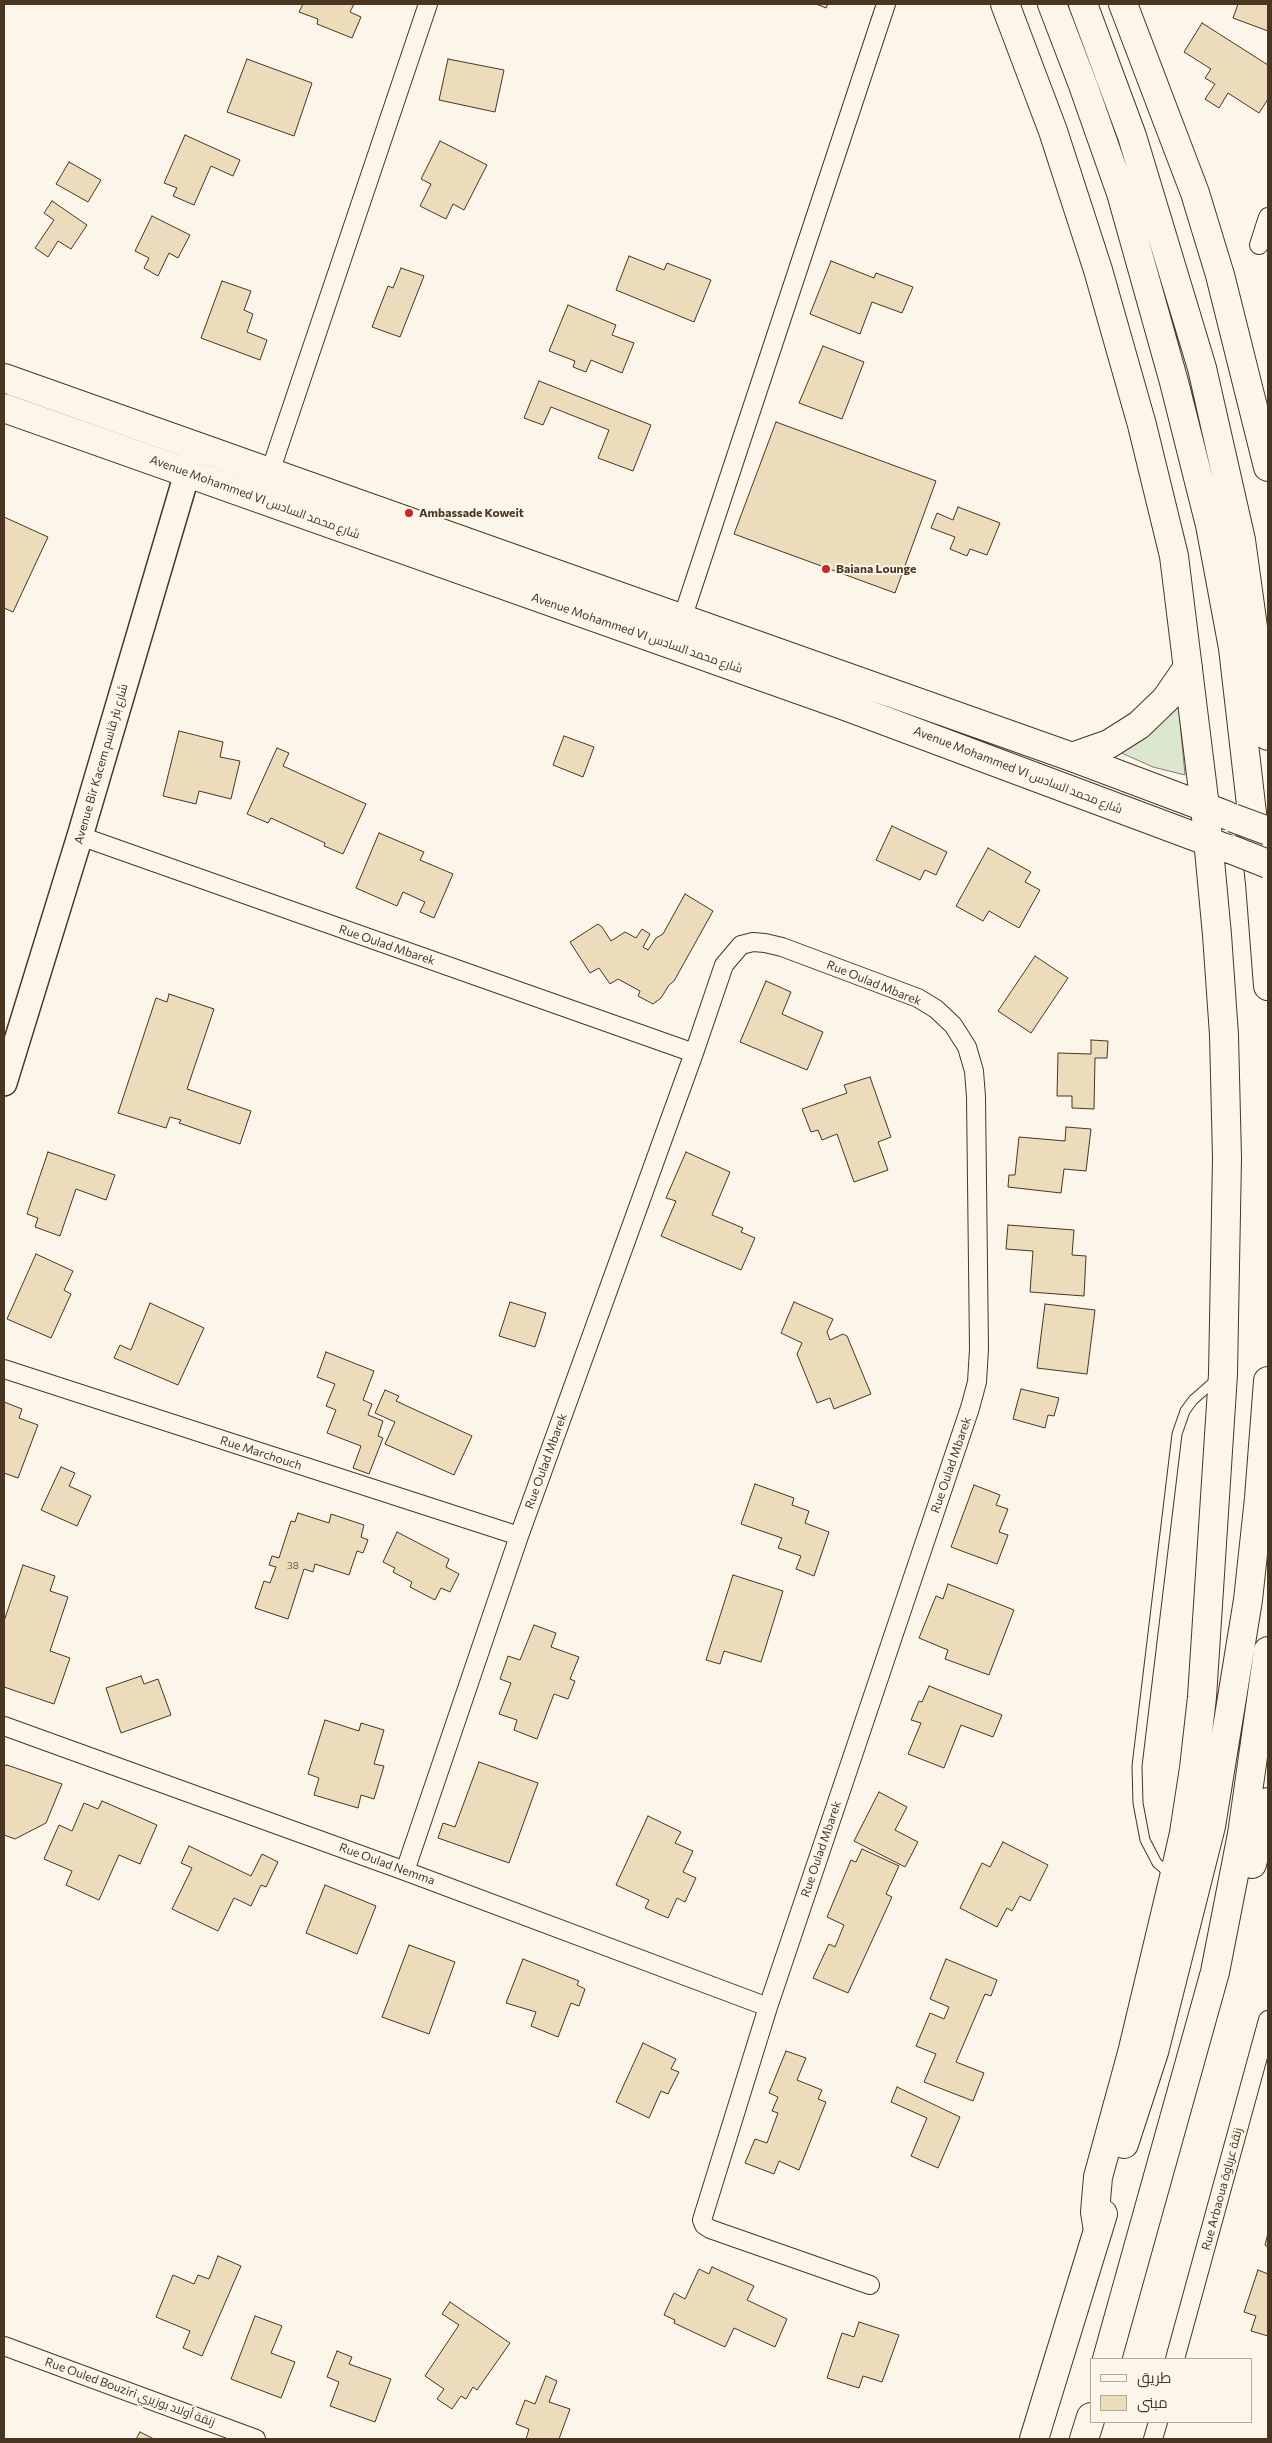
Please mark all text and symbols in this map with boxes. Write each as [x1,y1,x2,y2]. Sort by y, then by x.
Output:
street label: Avenue Mohammed VI شارع محمد السادس [148,452,362,542]
place label: Ambassade Koweit [419,506,524,520]
marker: Ambassade Koweit [403,507,415,519]
place label: Baiana Lounge [836,562,916,576]
marker: Baiana Lounge [820,563,832,575]
street label: Avenue Mohammed VI شارع محمد السادس [529,590,745,676]
street label: Avenue Bir Kacem شارع بئر قاسم [71,682,131,846]
street label: Avenue Mohammed VI شارع محمد السادس [912,723,1124,817]
street label: Rue Oulad Mbarek [337,922,437,968]
street label: Rue Oulad Mbarek [825,957,923,1009]
street label: Rue Oulad Mbarek [522,1411,570,1511]
street label: Rue Oulad Mbarek [928,1415,974,1515]
street label: Rue Marchouch [218,1433,304,1473]
house number: 38 [287,1560,299,1572]
street label: Rue Oulad Mbarek [798,1799,844,1899]
street label: Rue Oulad Nemma [337,1840,437,1888]
street label: Rue Arbaoua زنقة عرباوة [1199,2126,1245,2252]
street label: Rue Ouled Bouziri زنقة أولاد بوزيري [43,2354,217,2430]
legend [1090,2358,1252,2423]
text: طريق [1137,2368,1171,2386]
text: مبنى [1137,2393,1168,2411]

